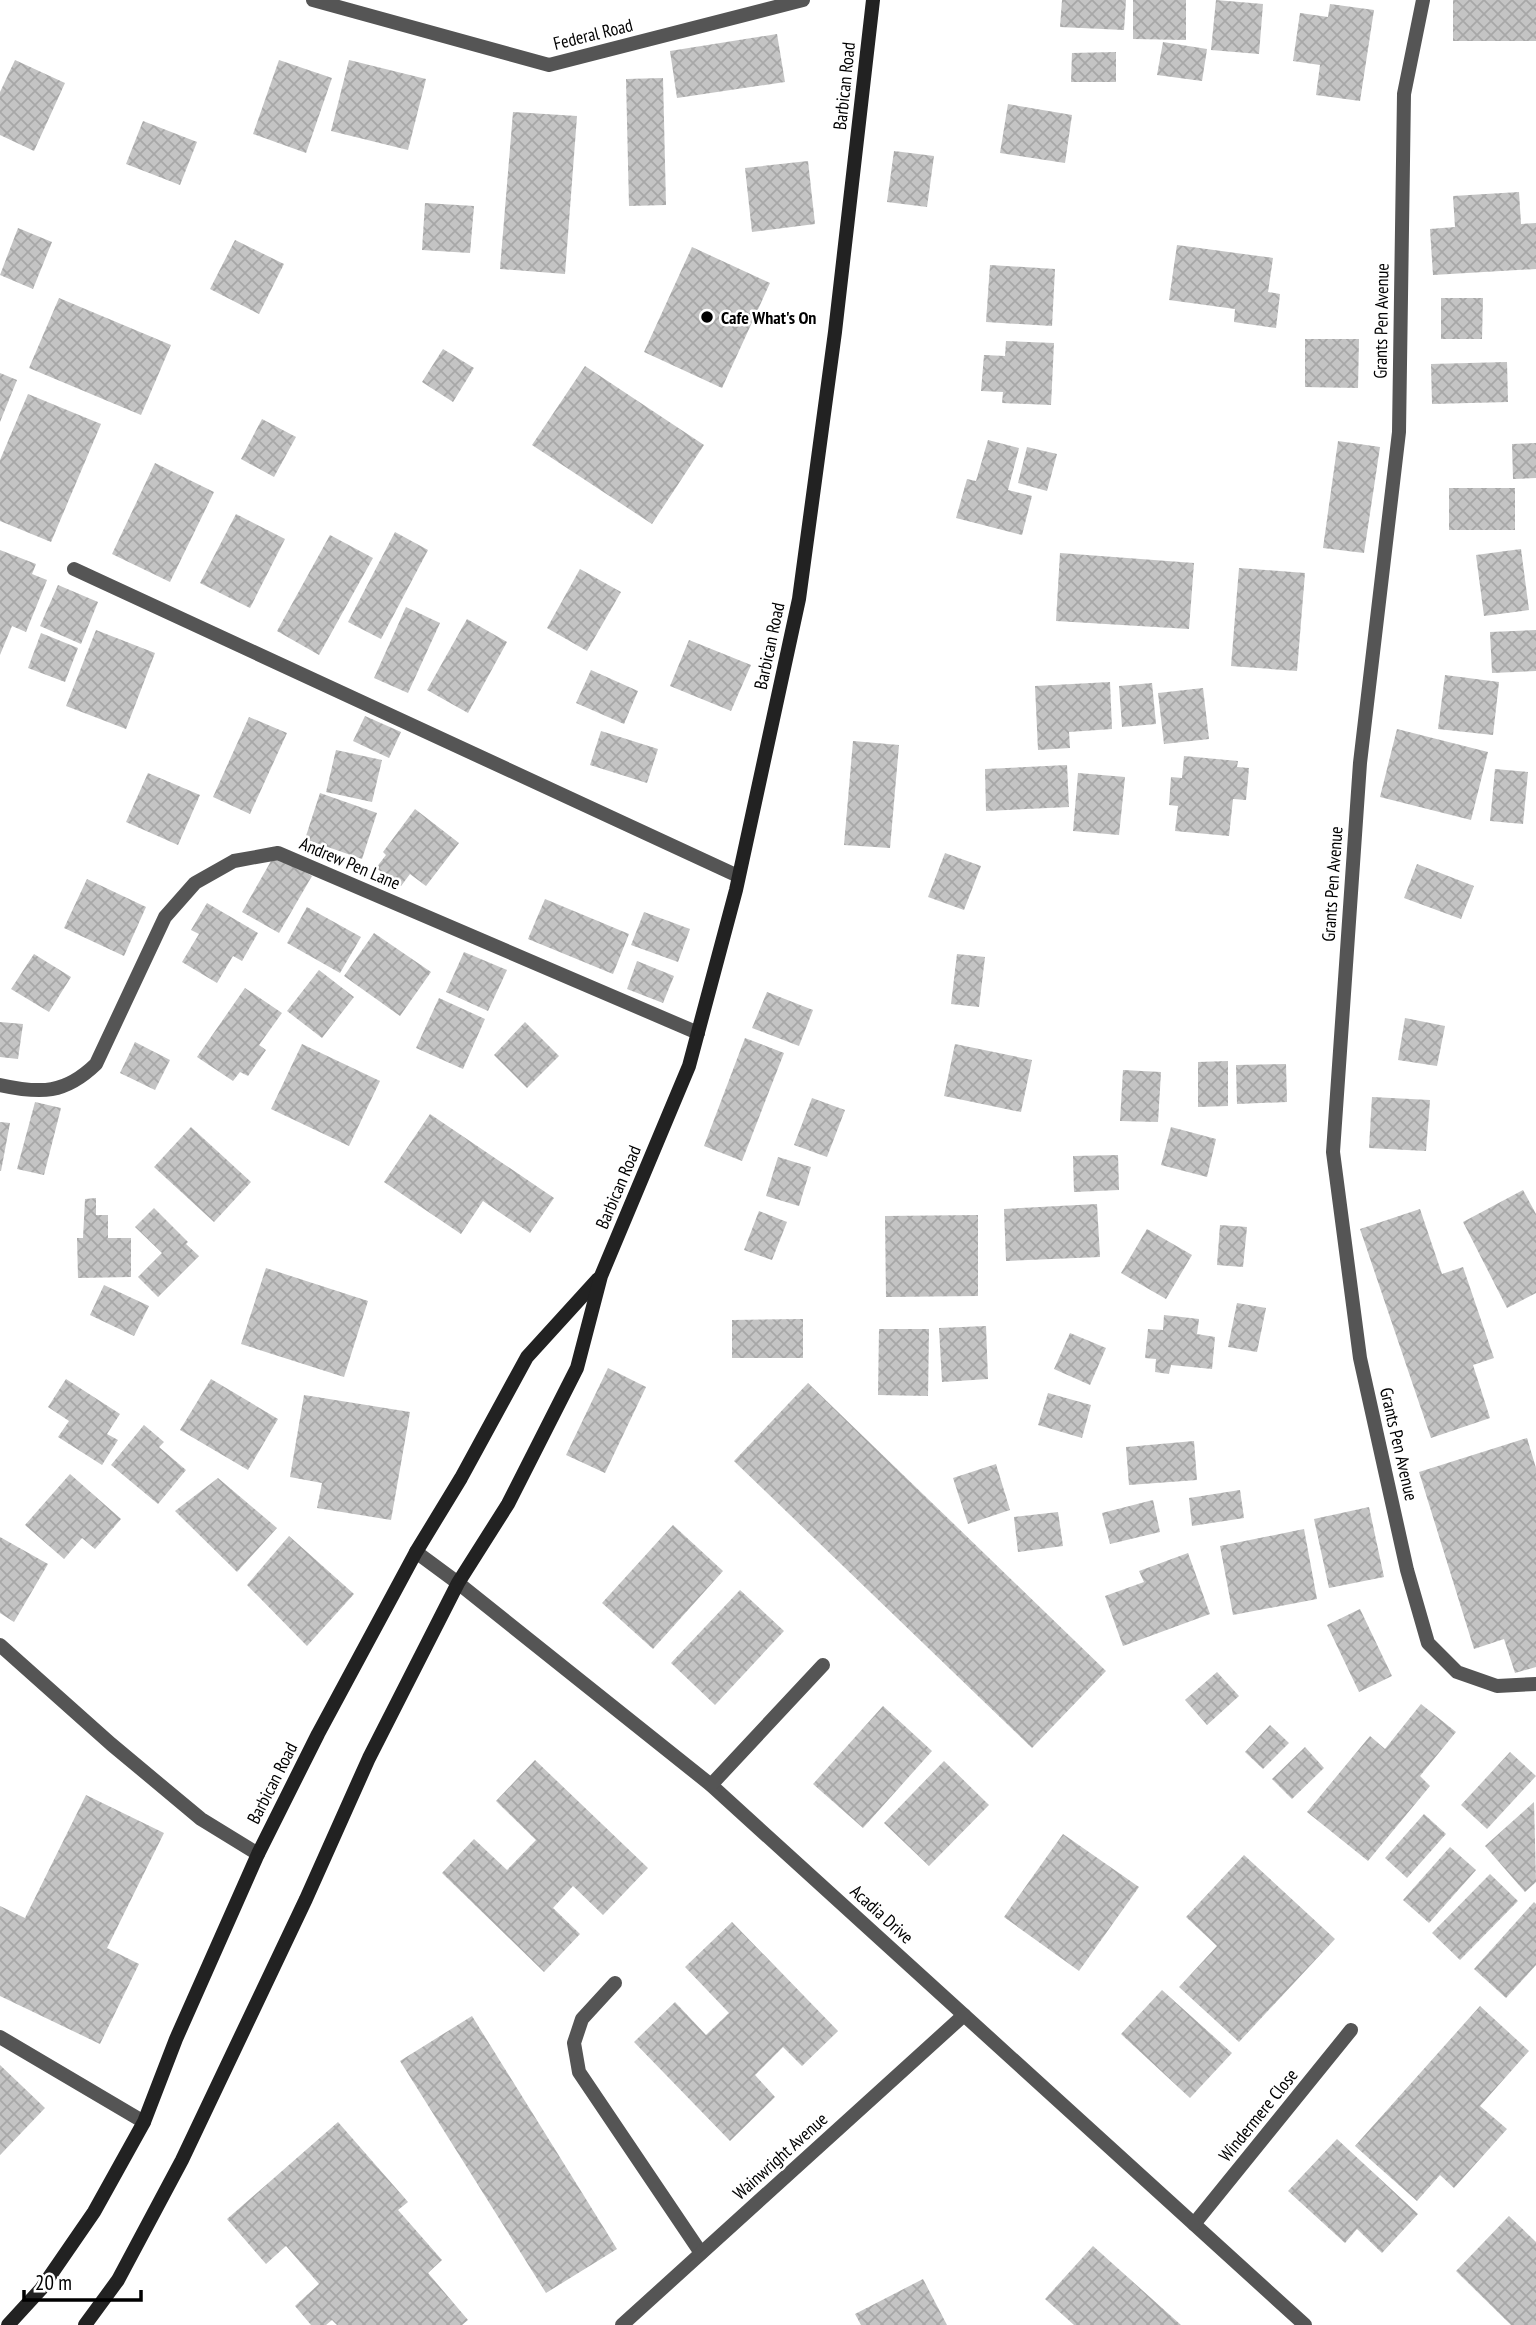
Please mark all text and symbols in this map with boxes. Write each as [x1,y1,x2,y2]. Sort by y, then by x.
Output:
street label: Federal Road [551,13,635,55]
street label: Barbican Road [828,41,860,131]
street label: Grants Pen Avenue [1368,263,1394,379]
place label: Cafe What's On [721,306,816,329]
marker: Cafe What's On [699,309,715,325]
street label: Barbican Road [749,600,789,692]
street label: Grants Pen Avenue [1316,826,1348,942]
street label: Andrew Pen Lane [296,832,404,894]
street label: Barbican Road [590,1142,646,1232]
street label: Grants Pen Avenue [1375,1385,1423,1503]
street label: Barbican Road [242,1738,302,1828]
street label: Acadia Drive [846,1880,918,1948]
street label: Windermere Close [1213,2064,1303,2166]
street label: Wainwright Avenue [728,2107,832,2205]
scale bar [24,2258,142,2302]
text: 20 m [35,2269,72,2296]

